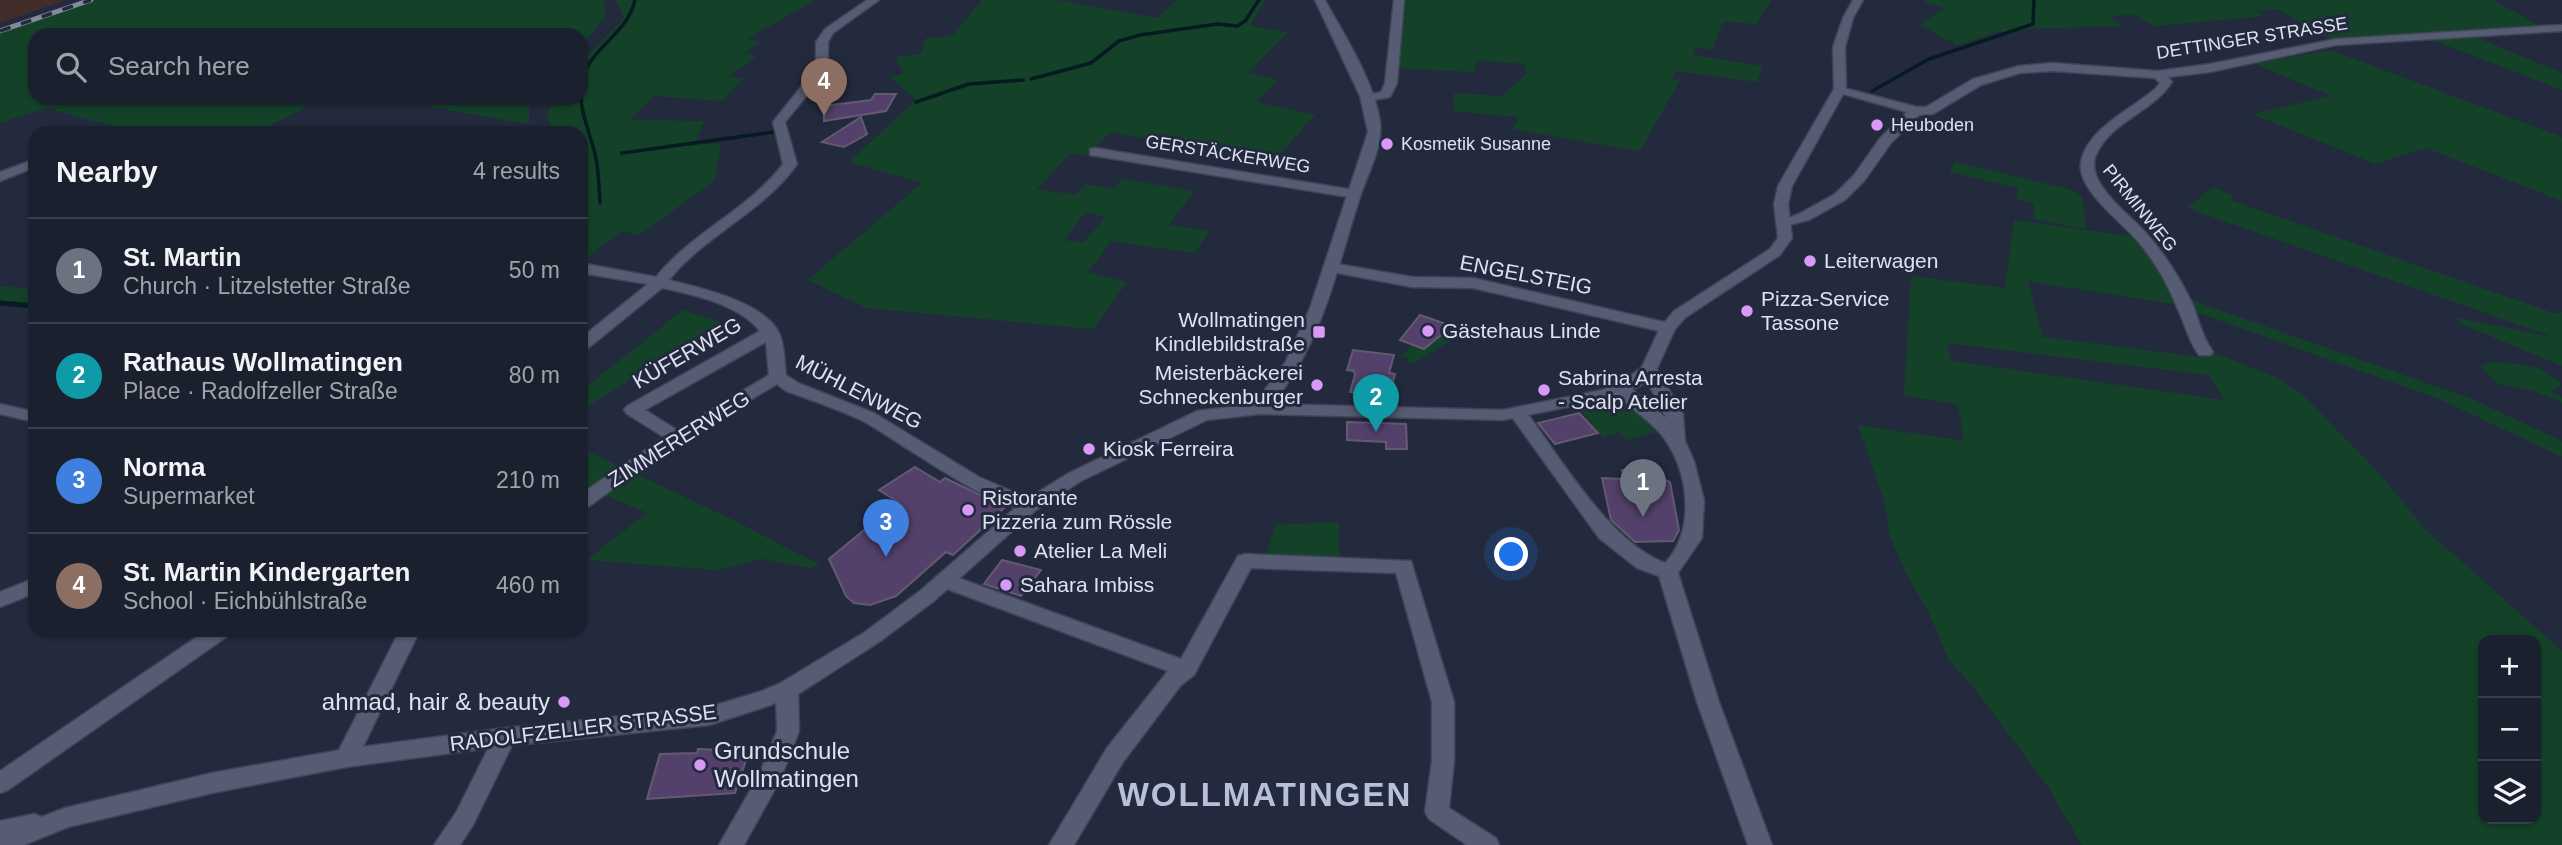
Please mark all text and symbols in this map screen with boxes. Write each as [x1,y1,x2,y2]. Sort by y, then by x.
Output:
street label: DETTINGER STRASSE [2155,13,2349,63]
search box [28,28,588,105]
icon: search [52,48,90,86]
text: Search here [108,51,250,81]
pin: 4 [801,58,847,116]
place label: Heuboden [1891,115,1974,135]
marker: Heuboden [1869,117,1885,133]
street label: GERSTÄCKERWEG [1144,131,1312,177]
place label: Kosmetik Susanne [1401,134,1551,154]
marker: Kosmetik Susanne [1379,136,1395,152]
text: Nearby [56,155,158,188]
text: 4 results [473,158,560,184]
street label: PIRMINWEG [2099,161,2181,255]
text: St. Martin [123,242,241,272]
place label: Leiterwagen [1824,249,1938,272]
street label: ENGELSTEIG [1458,250,1594,299]
marker: Leiterwagen [1802,253,1818,269]
text: 1 [73,257,85,283]
text: 50 m [509,257,560,283]
text: Church · Litzelstetter Straße [123,273,411,299]
place label: Pizza-Service Tassone [1761,287,1889,334]
marker: Pizza-Service Tassone [1739,303,1755,319]
place label: Wollmatingen Kindlebildstraße [1154,308,1305,355]
street label: KÜFERWEG [629,312,745,393]
place label: Gästehaus Linde [1442,319,1601,342]
marker: Gästehaus Linde [1420,323,1436,339]
marker: Wollmatingen Kindlebildstraße [1311,324,1327,340]
text: Rathaus Wollmatingen [123,347,403,377]
street label: MÜHLENWEG [792,350,926,433]
place label: Meisterbäckerei Schneckenburger [1138,361,1303,408]
text: 2 [73,362,85,388]
text: 80 m [509,362,560,388]
place label: Sabrina Arresta - Scalp Atelier [1558,366,1703,413]
pin: 2 [1353,374,1399,432]
marker: Meisterbäckerei Schneckenburger [1309,377,1325,393]
text: Place · Radolfzeller Straße [123,378,398,404]
marker: Sabrina Arresta - Scalp Atelier [1536,382,1552,398]
street label: ZIMMERERWEG [604,386,753,491]
place label: Kiosk Ferreira [1103,437,1234,460]
marker: Kiosk Ferreira [1081,441,1097,457]
text: Norma [123,452,205,482]
pin: 1 [1620,459,1666,517]
text: 3 [73,467,85,493]
text: 210 m [496,467,560,493]
text: Supermarket [123,483,255,509]
place label: Ristorante Pizzeria zum Rössle [982,486,1172,533]
pin: 3 [863,499,909,557]
marker: Ristorante Pizzeria zum Rössle [960,502,976,518]
your location [1494,537,1528,571]
place label: Atelier La Meli [1034,539,1167,562]
marker: Atelier La Meli [1012,543,1028,559]
text: St. Martin Kindergarten [123,557,410,587]
text: 4 [73,572,85,598]
text: 460 m [496,572,560,598]
place label: Sahara Imbiss [1020,573,1154,596]
marker: Sahara Imbiss [998,577,1014,593]
text: School · Eichbühlstraße [123,588,367,614]
map controls [2478,635,2541,824]
button: + [2478,635,2541,698]
place label: ahmad, hair & beauty [322,688,550,715]
marker: ahmad, hair & beauty [556,694,572,710]
button: − [2478,698,2541,761]
street label: RADOLFZELLER STRASSE [448,700,718,755]
place label: Grundschule Wollmatingen [714,737,859,792]
marker: Grundschule Wollmatingen [692,757,708,773]
button: layers [2478,761,2541,824]
district label: WOLLMATINGEN [1118,776,1412,813]

